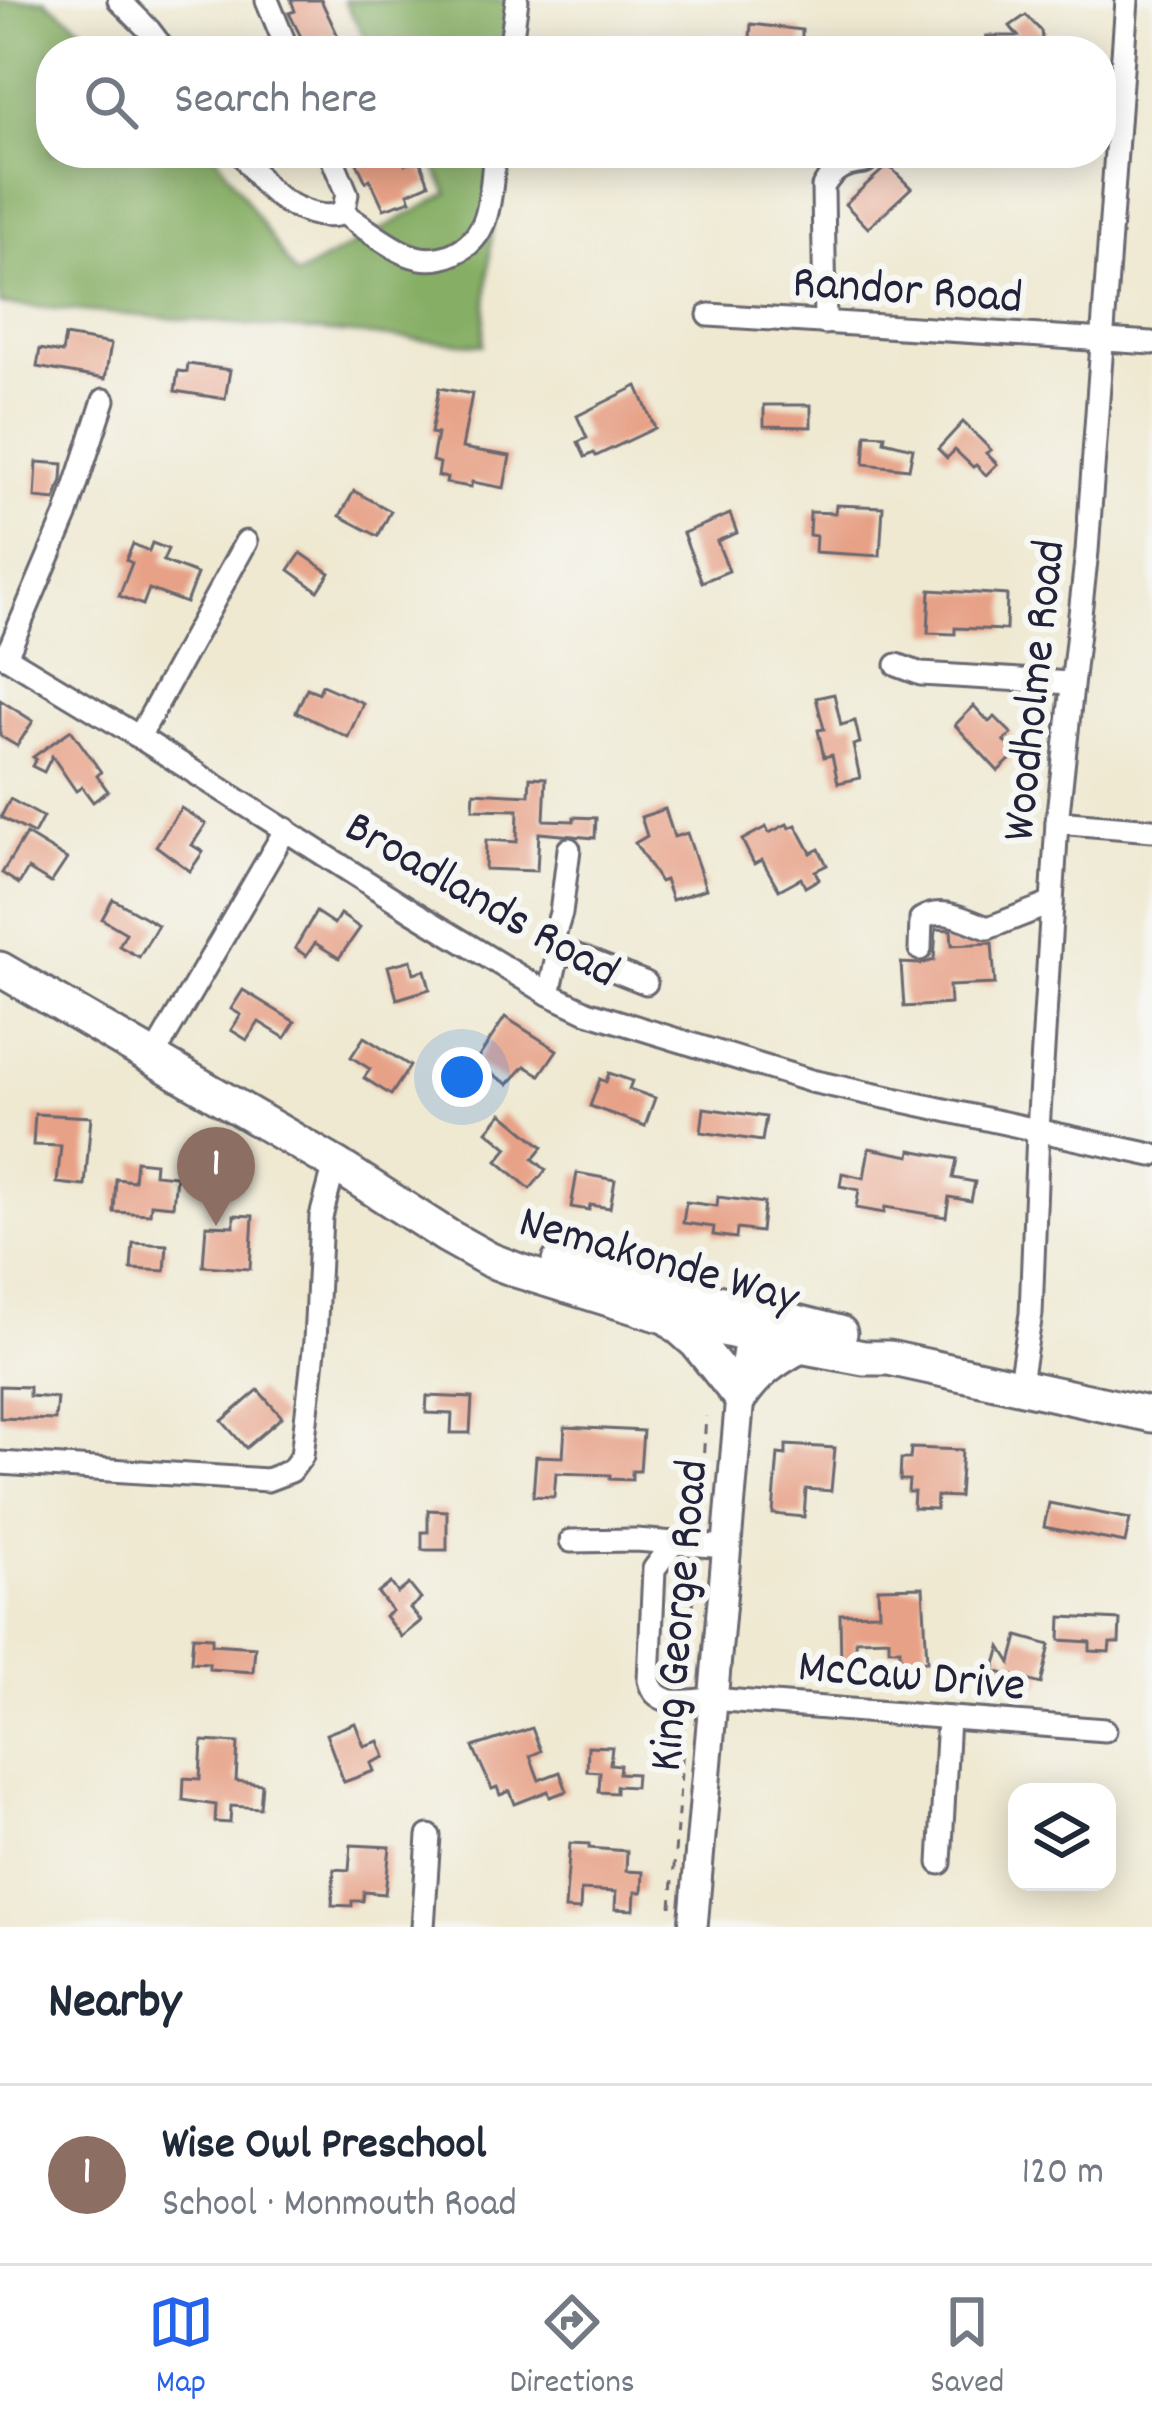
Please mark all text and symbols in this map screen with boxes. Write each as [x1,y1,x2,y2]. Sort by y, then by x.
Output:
search box [36,36,1116,168]
icon: search [78,69,144,135]
text: Search here [174,70,377,134]
street label: Randor Road [790,251,1025,336]
street label: Woodholme Road [987,537,1088,845]
street label: Broadlands Road [330,796,630,1009]
your location [432,1047,492,1107]
pin: 1 [177,1127,255,1226]
street label: Nemakonde Way [510,1190,807,1336]
street label: King George Road [634,1457,730,1774]
street label: McCaw Drive [795,1635,1028,1724]
map controls [1008,1783,1116,1891]
button: layers [1008,1783,1116,1891]
text: Nearby [48,1969,181,2041]
text: Wise Owl Preschool [162,2115,486,2179]
text: 1 [83,2147,91,2202]
text: 120 m [1021,2147,1104,2202]
text: School · Monmouth Road [162,2179,517,2234]
tab: Map [148,2289,214,2408]
tab: Directions [510,2289,635,2408]
tab: Saved [930,2289,1004,2408]

